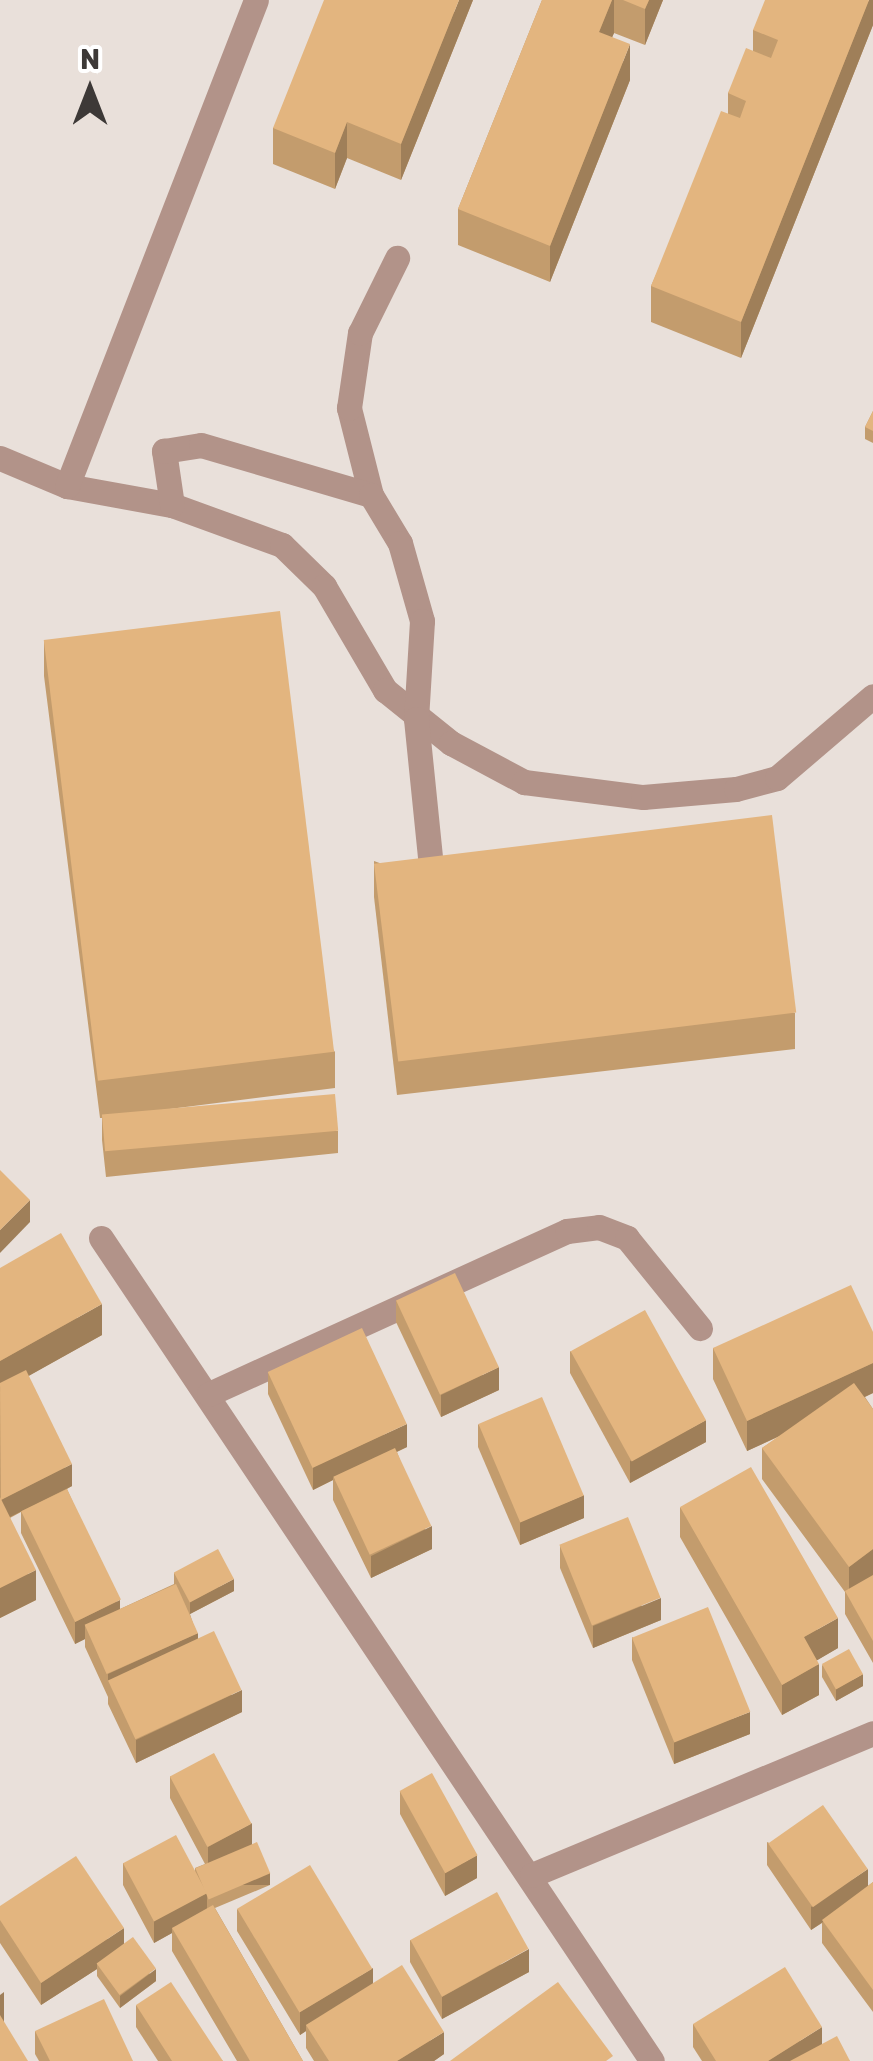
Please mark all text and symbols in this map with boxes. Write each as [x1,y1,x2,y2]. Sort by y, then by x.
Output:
north arrow [40,40,140,140]
text: N [80,43,100,76]

